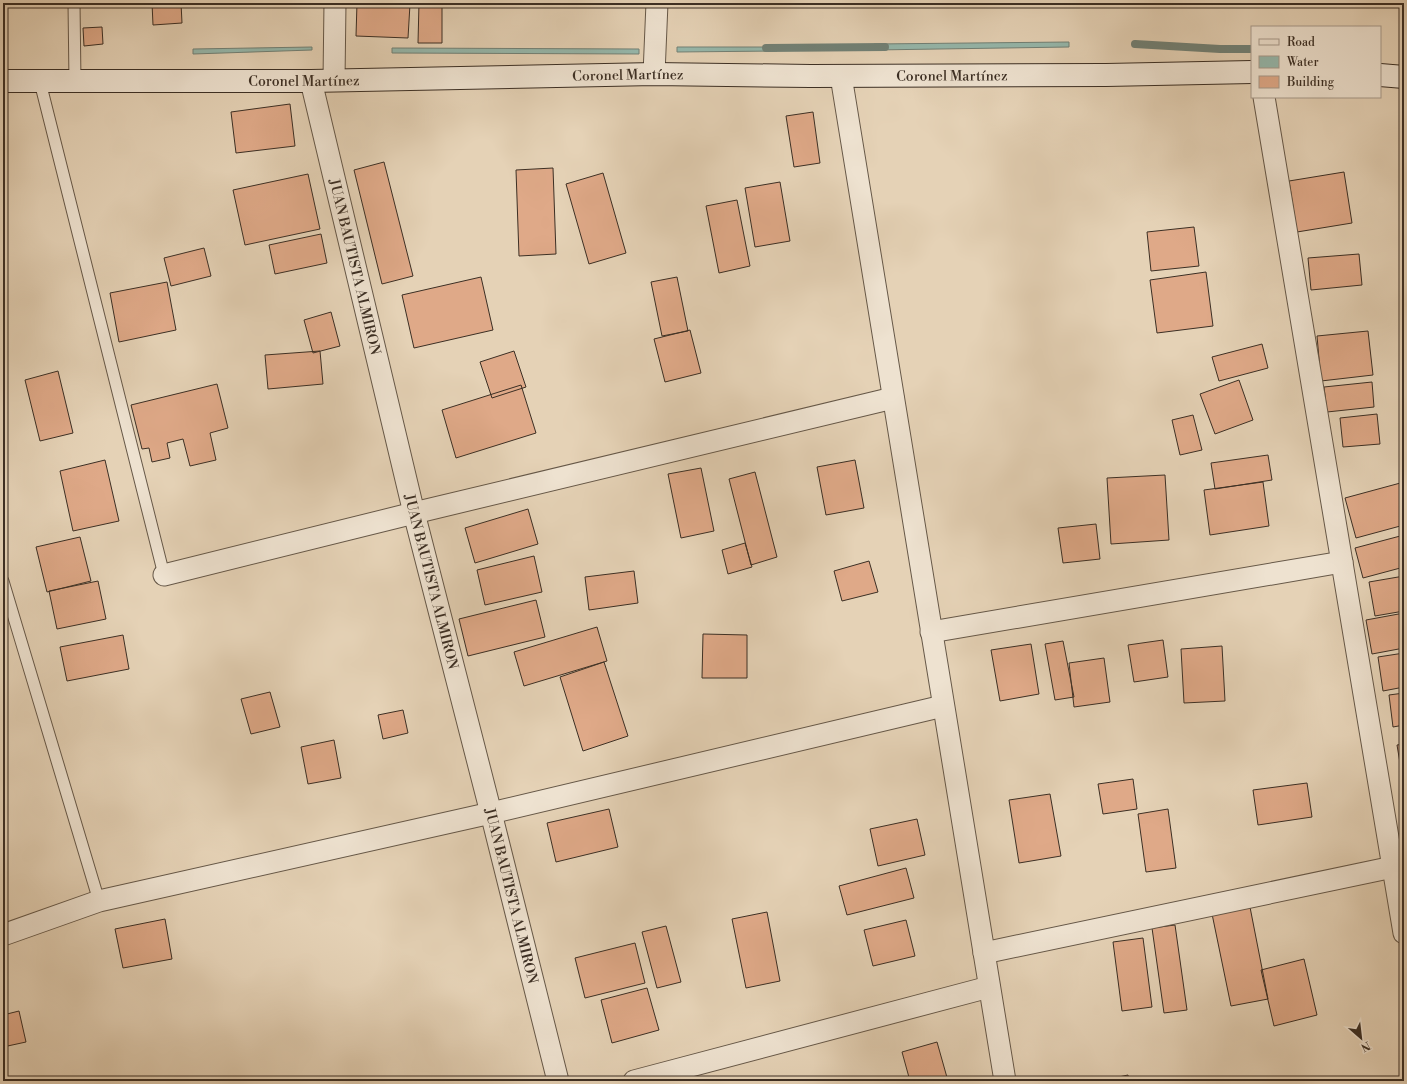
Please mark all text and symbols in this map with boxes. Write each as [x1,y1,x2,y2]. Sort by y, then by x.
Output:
legend [1251,26,1381,98]
text: Road [1287,35,1315,50]
text: Water [1286,55,1319,70]
street label: Coronel Martínez [572,66,684,86]
street label: Coronel Martínez [896,67,1008,86]
street label: Coronel Martínez [248,72,360,91]
text: Building [1286,75,1335,90]
street label: JUAN BAUTISTA ALMIRON [324,176,384,357]
street label: JUAN BAUTISTA ALMIRON [400,491,462,672]
street label: JUAN BAUTISTA ALMIRON [480,805,541,986]
north arrow [1341,1018,1381,1058]
text: N [1358,1038,1372,1054]

